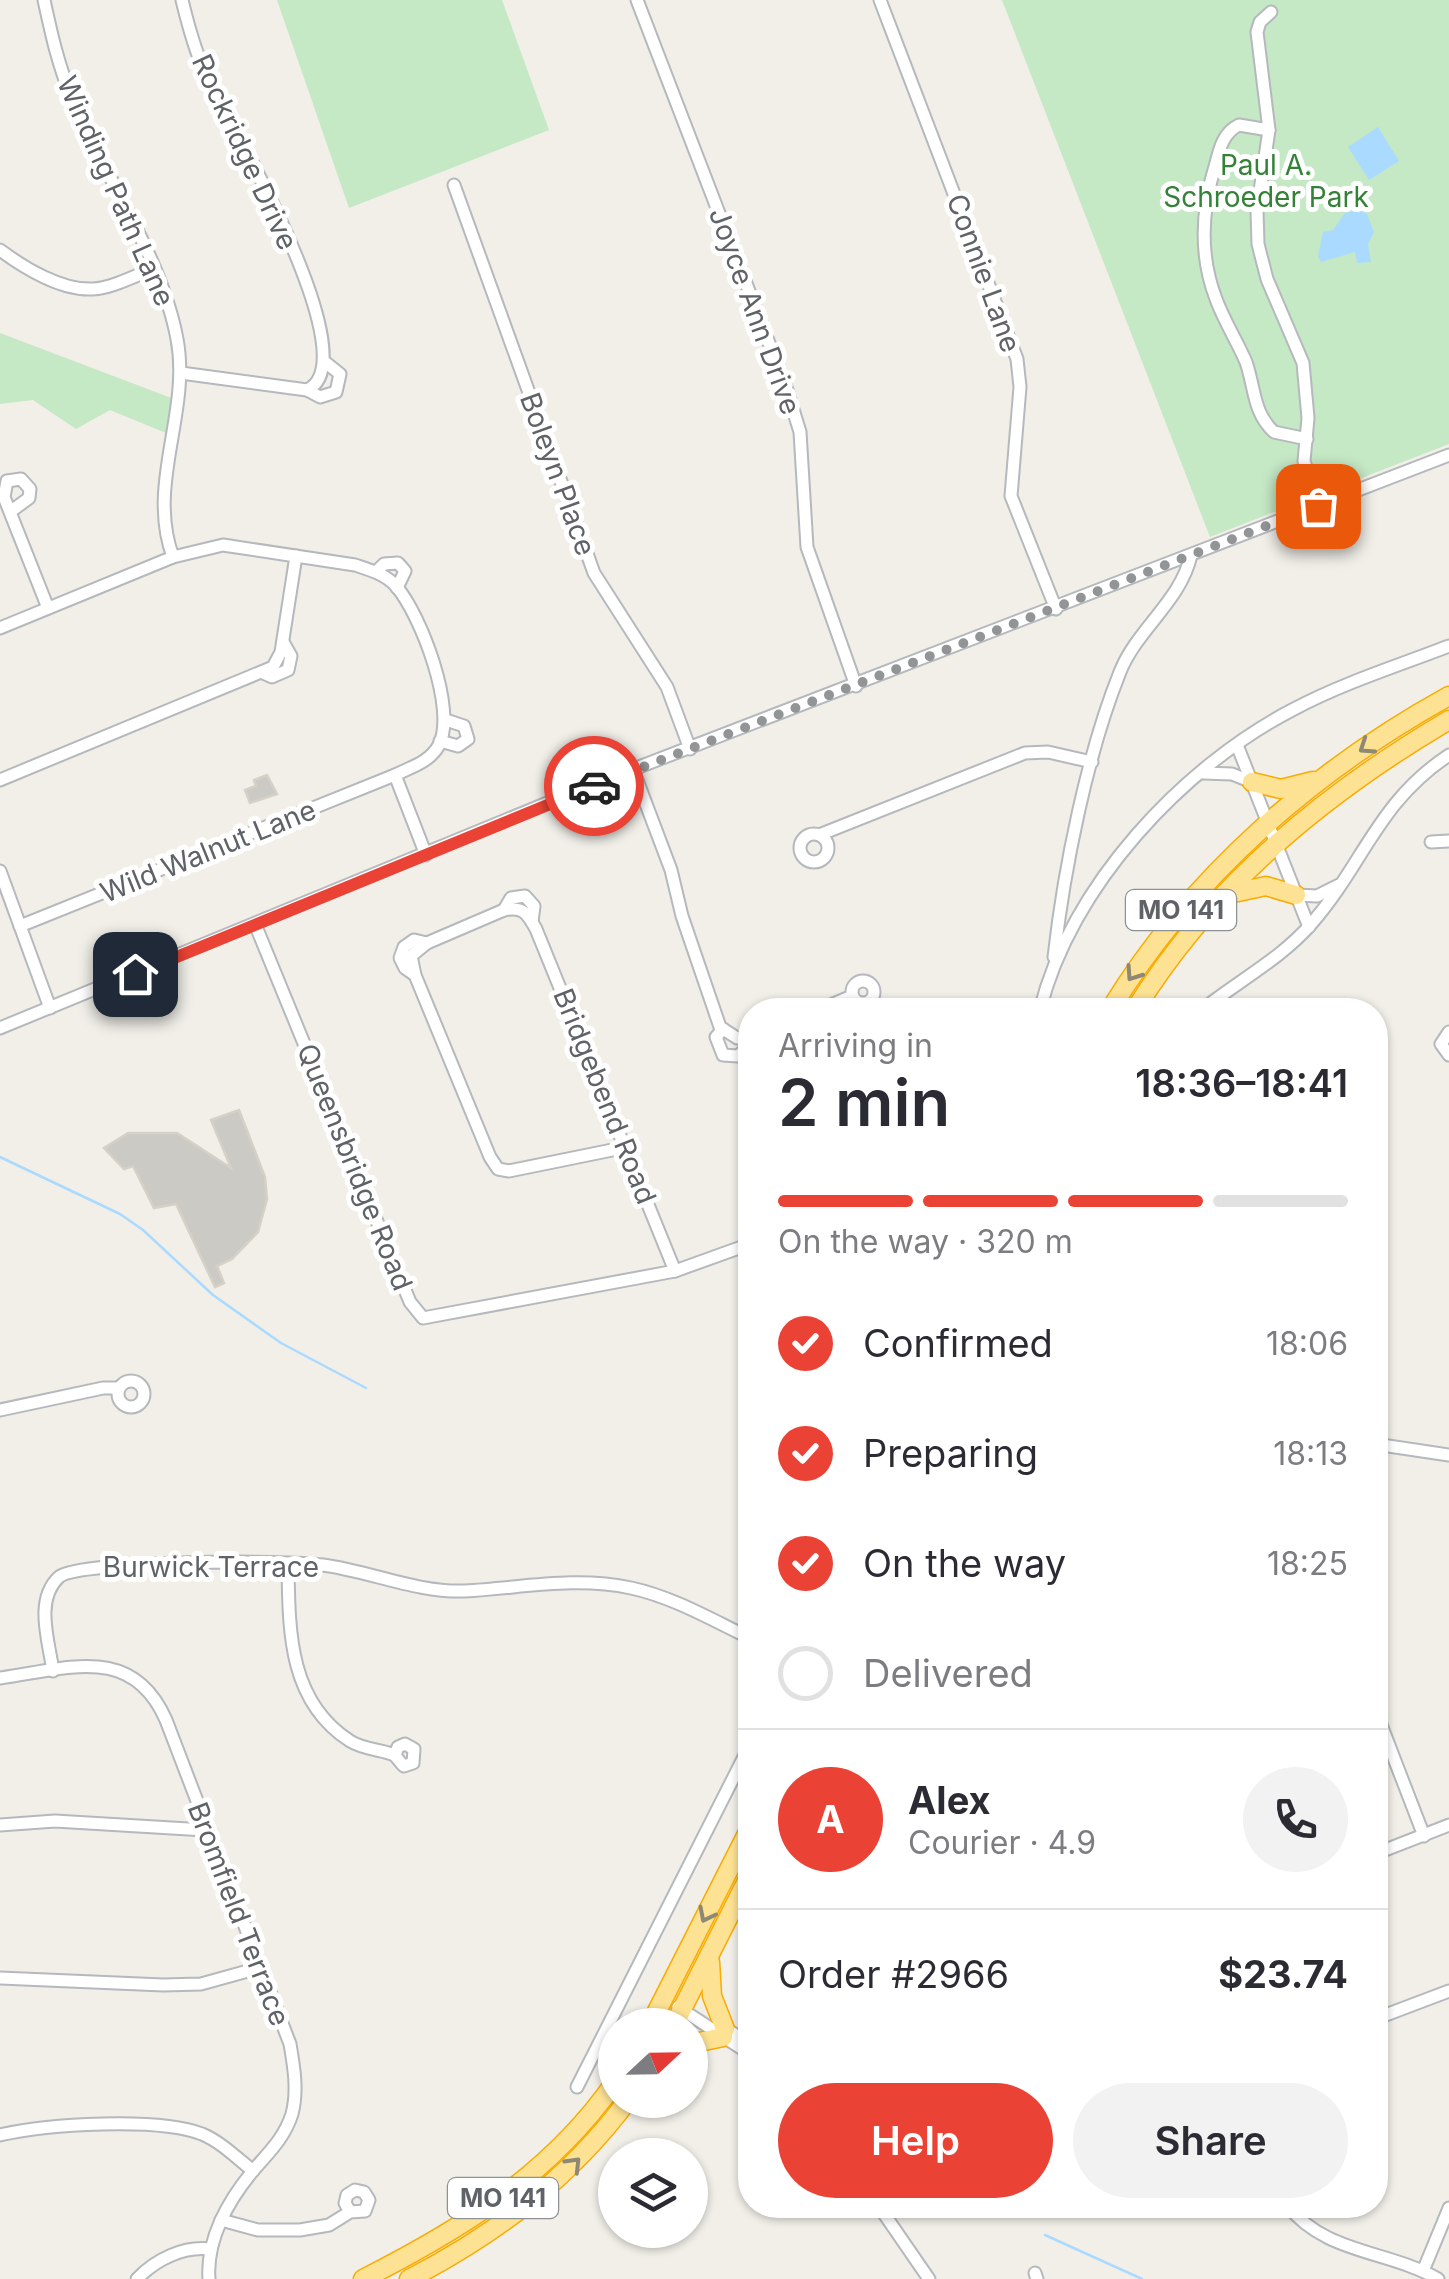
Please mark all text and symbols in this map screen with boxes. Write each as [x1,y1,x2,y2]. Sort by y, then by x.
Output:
street label: Rockridge Drive [185,49,305,255]
street label: Winding Path Lane [50,71,182,311]
park label: Paul A. Schroeder Park [1163,148,1369,214]
street label: Connie Lane [940,189,1028,357]
street label: Joyce Ann Drive [702,203,808,419]
street label: Boleyn Place [513,388,603,560]
pin [1276,464,1361,549]
icon: bag [1291,479,1346,534]
one-way arrow [1359,735,1378,753]
courier [544,736,644,836]
icon: car [567,759,622,814]
street label: Wild Walnut Lane [95,792,321,910]
road number: MO 141 [1126,890,1236,930]
pin [93,932,178,1017]
icon: home [108,947,163,1002]
one-way arrow [1127,962,1145,981]
street label: Bridgebend Road [546,983,664,1209]
text: Arriving in [778,1026,933,1065]
street label: Queensbridge Road [290,1039,420,1295]
text: 18:36–18:41 [1135,1060,1348,1106]
text: 2 min [778,1063,950,1142]
text: On the way · 320 m [778,1222,1073,1261]
icon: check [778,1316,833,1371]
text: Confirmed [863,1320,1053,1366]
text: 18:06 [1266,1324,1348,1363]
icon: check [778,1426,833,1481]
text: Preparing [863,1430,1038,1476]
text: 18:13 [1273,1434,1348,1473]
icon: check [778,1536,833,1591]
text: On the way [863,1540,1066,1586]
text: 18:25 [1267,1544,1348,1583]
street label: Burwick Terrace [103,1550,319,1584]
text: Delivered [863,1650,1033,1696]
button: phone [1243,1767,1348,1872]
text: Alex [908,1777,991,1823]
text: A [816,1796,845,1842]
street label: Bromfield Terrace [181,1797,297,2031]
text: Courier · 4.9 [908,1823,1096,1862]
one-way arrow [698,1905,718,1923]
text: Order #2966 [778,1951,1009,1997]
text: $23.74 [1218,1951,1348,1997]
north arrow [598,2008,708,2118]
map controls [598,2008,708,2248]
button: Help [778,2083,1053,2198]
button: Share [1073,2083,1348,2198]
button: layers [598,2138,708,2248]
one-way arrow [562,2157,580,2175]
road number: MO 141 [448,2178,558,2218]

